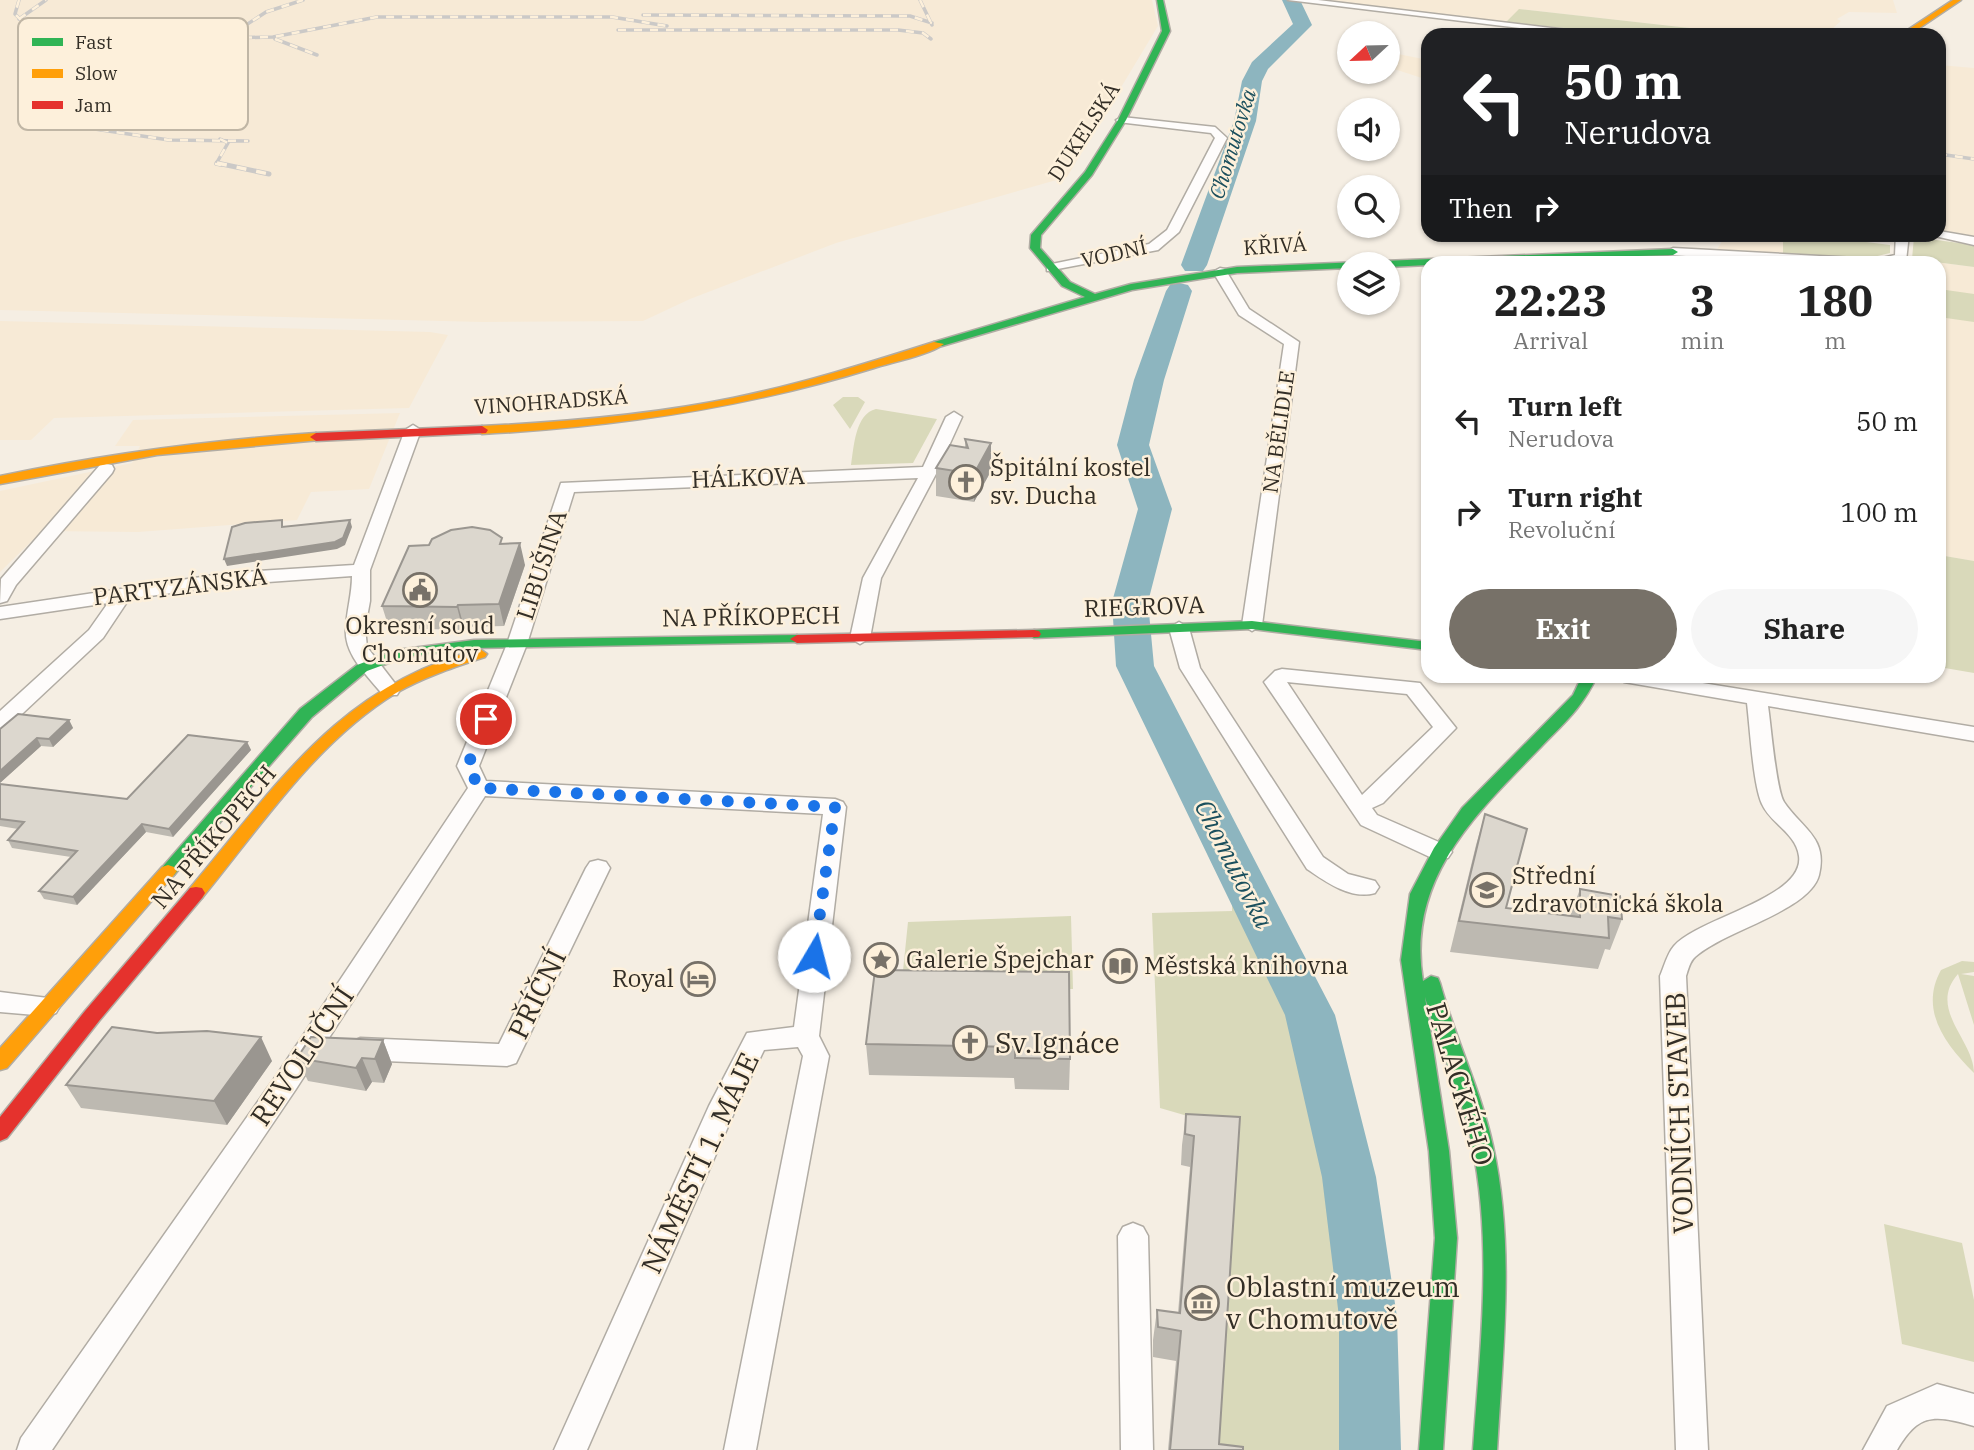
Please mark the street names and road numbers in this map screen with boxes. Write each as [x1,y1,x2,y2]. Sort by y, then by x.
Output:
street label: DUKELSKÁ [1041,76,1126,186]
street label: KŘIVÁ [1242,229,1308,261]
street label: VODNÍ [1078,232,1150,274]
street label: NA BĚLIDLE [1256,369,1300,495]
street label: VINOHRADSKÁ [473,382,629,420]
street label: HÁLKOVA [691,459,806,495]
street label: LIBUŠINA [508,505,574,624]
street label: PARTYZÁNSKÁ [91,559,269,613]
street label: RIEGROVA [1083,588,1205,624]
street label: NA PŘÍKOPECH [662,598,840,634]
street label: NA PŘÍKOPECH [144,758,283,915]
street label: PŘÍČNÍ [499,943,574,1045]
street label: REVOLUČNÍ [241,979,362,1133]
street label: VODNÍCH STAVEB [1656,991,1701,1235]
street label: PALACKÉHO [1418,998,1503,1170]
street label: NÁMĚSTÍ 1. MÁJE [632,1047,767,1279]

